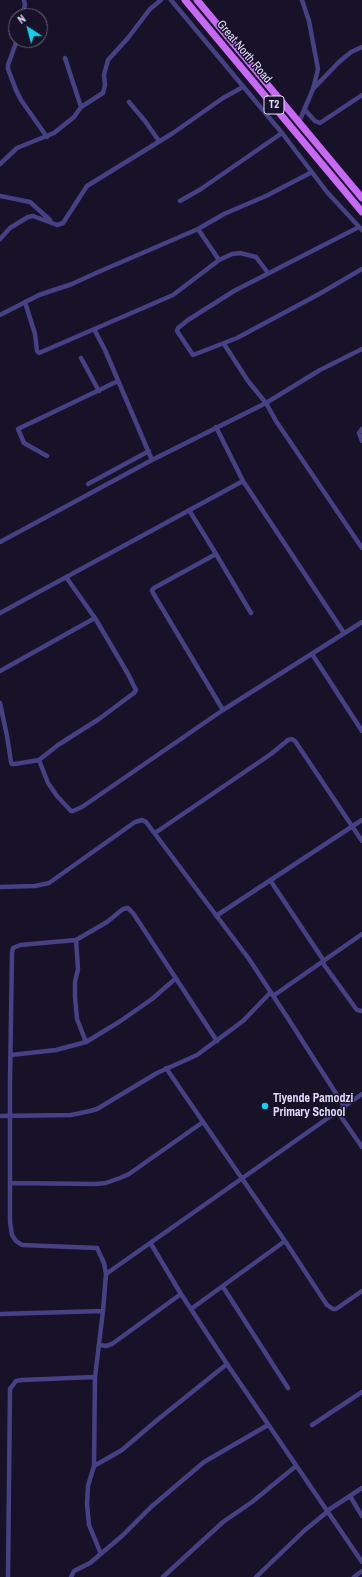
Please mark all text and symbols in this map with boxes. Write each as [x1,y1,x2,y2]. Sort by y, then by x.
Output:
north arrow [8,8,48,48]
text: N [15,12,28,27]
street label: Great North Road [214,18,274,86]
road number: T2 [264,96,284,114]
place label: Tiyende Pamodzi Primary School [273,1092,353,1120]
marker: Tiyende Pamodzi Primary School [260,1101,270,1111]

